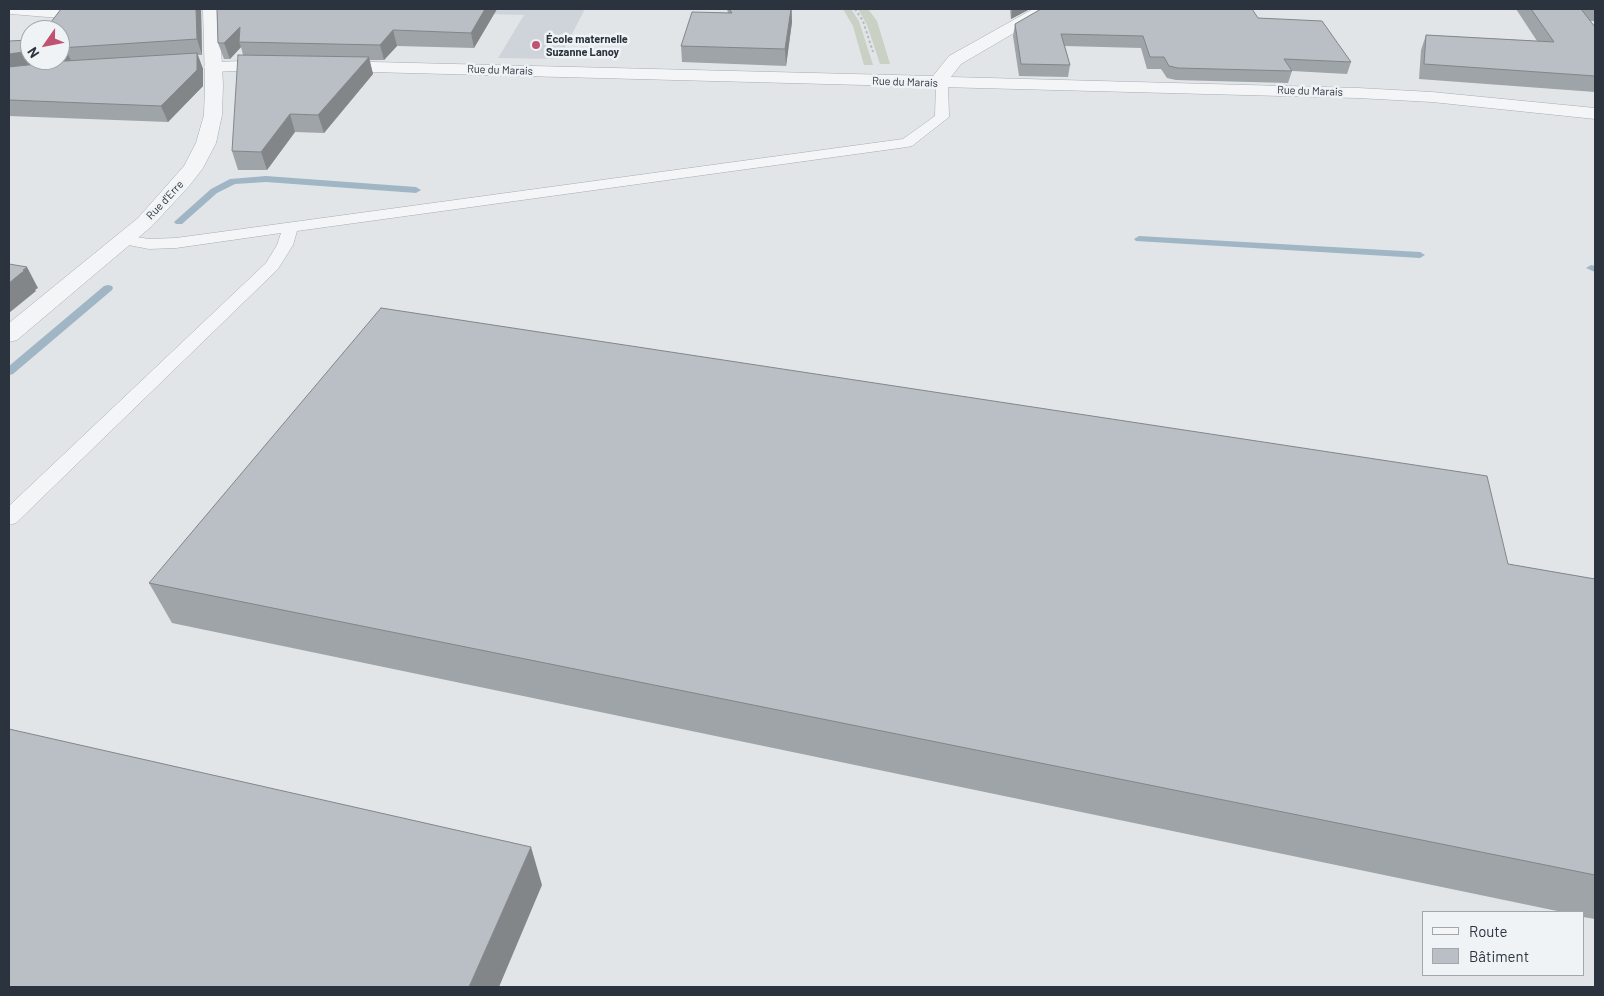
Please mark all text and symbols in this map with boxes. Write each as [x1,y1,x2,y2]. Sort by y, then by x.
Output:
north arrow [20,20,70,70]
place label: École maternelle Suzanne Lanoy [546,32,628,58]
marker: École maternelle Suzanne Lanoy [530,39,542,51]
text: N [23,44,43,61]
street label: Rue du Marais [467,62,533,78]
street label: Rue du Marais [872,74,938,90]
street label: Rue du Marais [1277,83,1343,99]
street label: Rue d'Erre [144,178,186,222]
legend [1422,911,1584,976]
text: Route [1469,922,1508,940]
text: Bâtiment [1469,947,1529,965]

